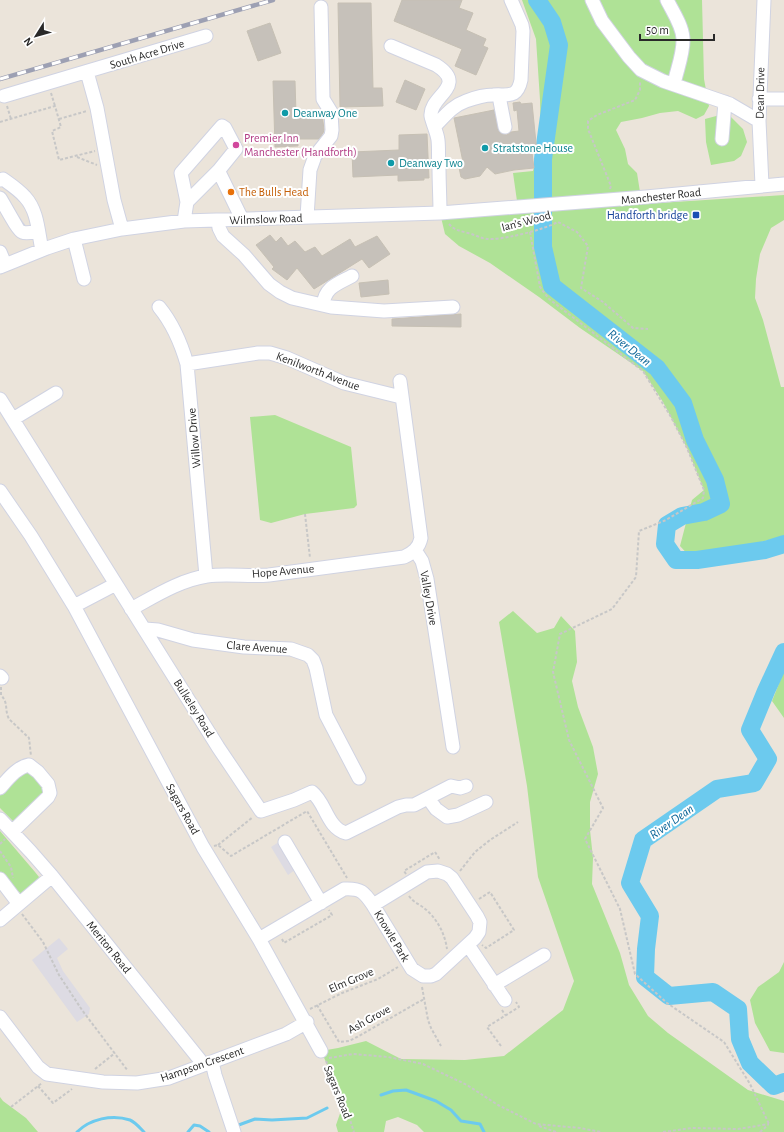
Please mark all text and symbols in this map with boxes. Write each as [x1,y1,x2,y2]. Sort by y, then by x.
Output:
north arrow [16,16,56,56]
scale bar [640,16,714,42]
text: 50 m [646,24,669,36]
text: N [22,35,35,48]
street label: South Acre Drive [108,37,186,71]
street label: Dean Drive [754,67,766,119]
place label: Deanway One [293,107,357,120]
marker: Deanway One [280,108,290,118]
place label: Premier Inn Manchester (Handforth) [244,132,357,158]
marker: Premier Inn Manchester (Handforth) [231,140,241,150]
place label: Stratstone House [493,142,573,154]
marker: Stratstone House [480,143,490,153]
place label: Deanway Two [399,157,463,170]
marker: Deanway Two [386,158,396,168]
place label: The Bulls Head [239,186,309,198]
street label: Manchester Road [620,186,702,206]
marker: The Bulls Head [226,187,236,197]
street label: Ian's Wood [500,209,552,233]
place label: Handforth bridge [607,209,688,221]
marker: Handforth bridge [691,210,701,220]
street label: Wilmslow Road [229,212,303,226]
water label: River Dean [605,327,653,369]
street label: Kenilworth Avenue [275,350,361,392]
street label: Willow Drive [185,407,203,469]
street label: Hope Avenue [251,562,315,580]
street label: Valley Drive [417,570,440,626]
street label: Clare Avenue [226,639,288,655]
street label: Bulkeley Road [171,677,217,740]
street label: Sagars Road [164,781,202,837]
water label: River Dean [647,802,696,842]
street label: Knowle Park [372,908,412,964]
street label: Meriton Road [85,919,133,975]
street label: Elm Grove [327,965,375,995]
street label: Ash Grove [346,1002,392,1036]
street label: Hampson Crescent [159,1044,245,1084]
street label: Sagars Road [322,1064,354,1120]

